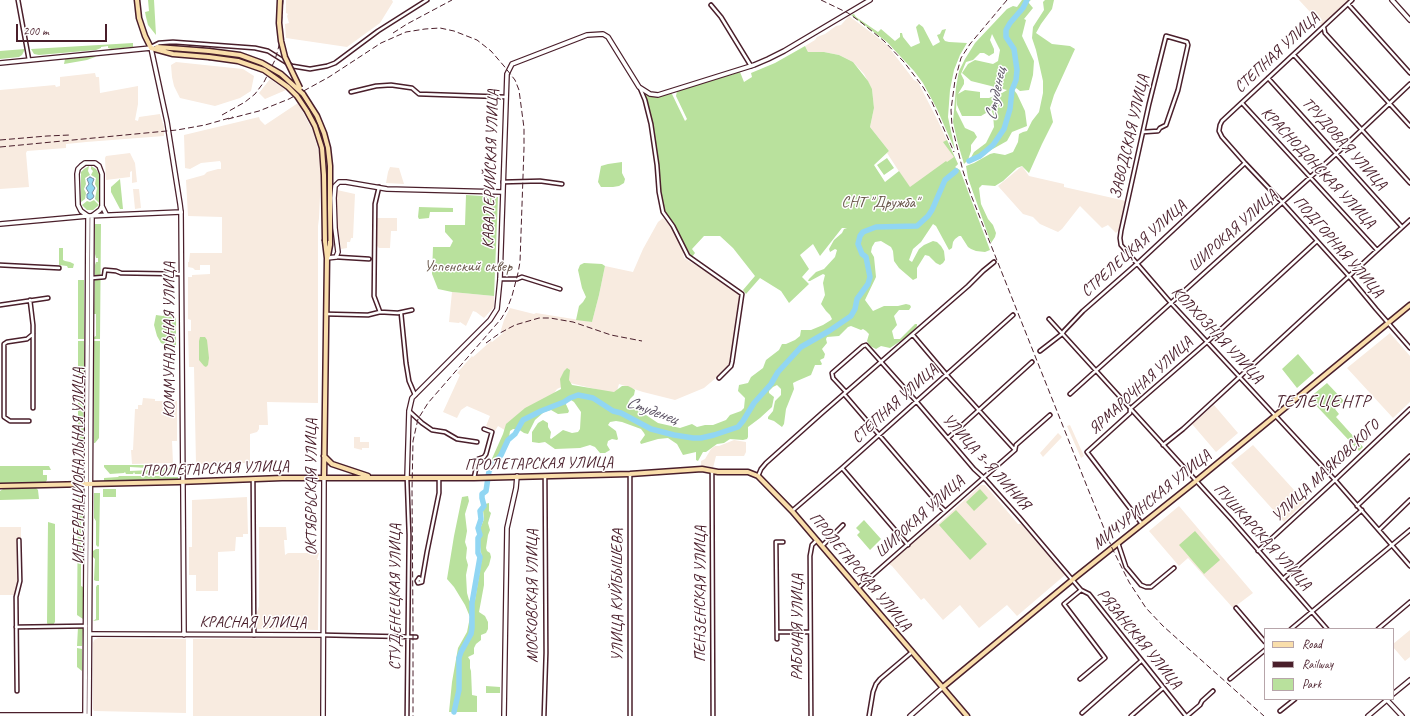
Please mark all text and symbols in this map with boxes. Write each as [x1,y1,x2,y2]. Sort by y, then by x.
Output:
street label: СТЕПНАЯ УЛИЦА [1231,9,1323,97]
scale bar [18,16,109,42]
text: 200 m [23,23,49,39]
water label: Студенец [981,66,1011,122]
street label: ЗАВОДСКАЯ УЛИЦА [1106,73,1154,201]
street label: КАВАЛЕРИЙСКАЯ УЛИЦА [479,89,503,249]
street label: ТРУДОВАЯ УЛИЦА [1297,94,1391,194]
street label: КРАСНОДОНСКАЯ УЛИЦА [1257,103,1379,233]
street label: ШИРОКАЯ УЛИЦА [1184,186,1282,276]
street label: ПОДГОРНАЯ УЛИЦА [1289,192,1387,302]
park label: СНТ "Дружба" [841,193,919,213]
street label: СТРЕЛЕЦКАЯ УЛИЦА [1077,197,1191,301]
park label: Успенский сквер [424,257,512,277]
street label: КОММУНАЛЬНАЯ УЛИЦА [160,262,180,418]
street label: КОЛХОЗНАЯ УЛИЦА [1167,283,1267,387]
street label: ЯРМАРОЧНАЯ УЛИЦА [1085,333,1197,439]
street label: СТЕПНАЯ УЛИЦА [848,360,942,448]
street label: ИНТЕРНАЦИОНАЛЬНАЯ УЛИЦА [69,367,89,565]
district label: ТЕЛЕЦЕНТР [1275,391,1371,413]
water label: Студенец [624,392,680,430]
street label: УЛИЦА 3-Я ЛИНИЯ [938,410,1034,514]
street label: УЛИЦА МАЯКОВСКОГО [1268,416,1384,526]
street label: ОКТЯБРЬСКАЯ УЛИЦА [302,419,322,555]
street label: МИЧУРИНСКАЯ УЛИЦА [1089,446,1215,554]
street label: ПРОЛЕТАРСКАЯ УЛИЦА [465,453,613,475]
street label: ПРОЛЕТАРСКАЯ УЛИЦА [140,457,290,481]
street label: ШИРОКАЯ УЛИЦА [871,472,969,562]
street label: ПУШКАРСКАЯ УЛИЦА [1209,480,1315,594]
street label: ПРОЛЕТАРСКАЯ УЛИЦА [805,509,915,635]
street label: СТУДЕНЕЦКАЯ УЛИЦА [386,524,406,670]
street label: ПЕНЗЕНСКАЯ УЛИЦА [691,526,711,662]
street label: МОСКОВСКАЯ УЛИЦА [523,529,543,663]
street label: УЛИЦА КУЙБЫШЕВА [608,529,628,661]
street label: РАБОЧАЯ УЛИЦА [788,574,808,680]
street label: РЯЗАНСКАЯ УЛИЦА [1093,585,1185,693]
street label: КРАСНАЯ УЛИЦА [200,613,306,633]
legend [1264,628,1394,700]
text: Road [1302,636,1322,652]
text: Railway [1302,656,1333,672]
text: Park [1302,676,1321,692]

